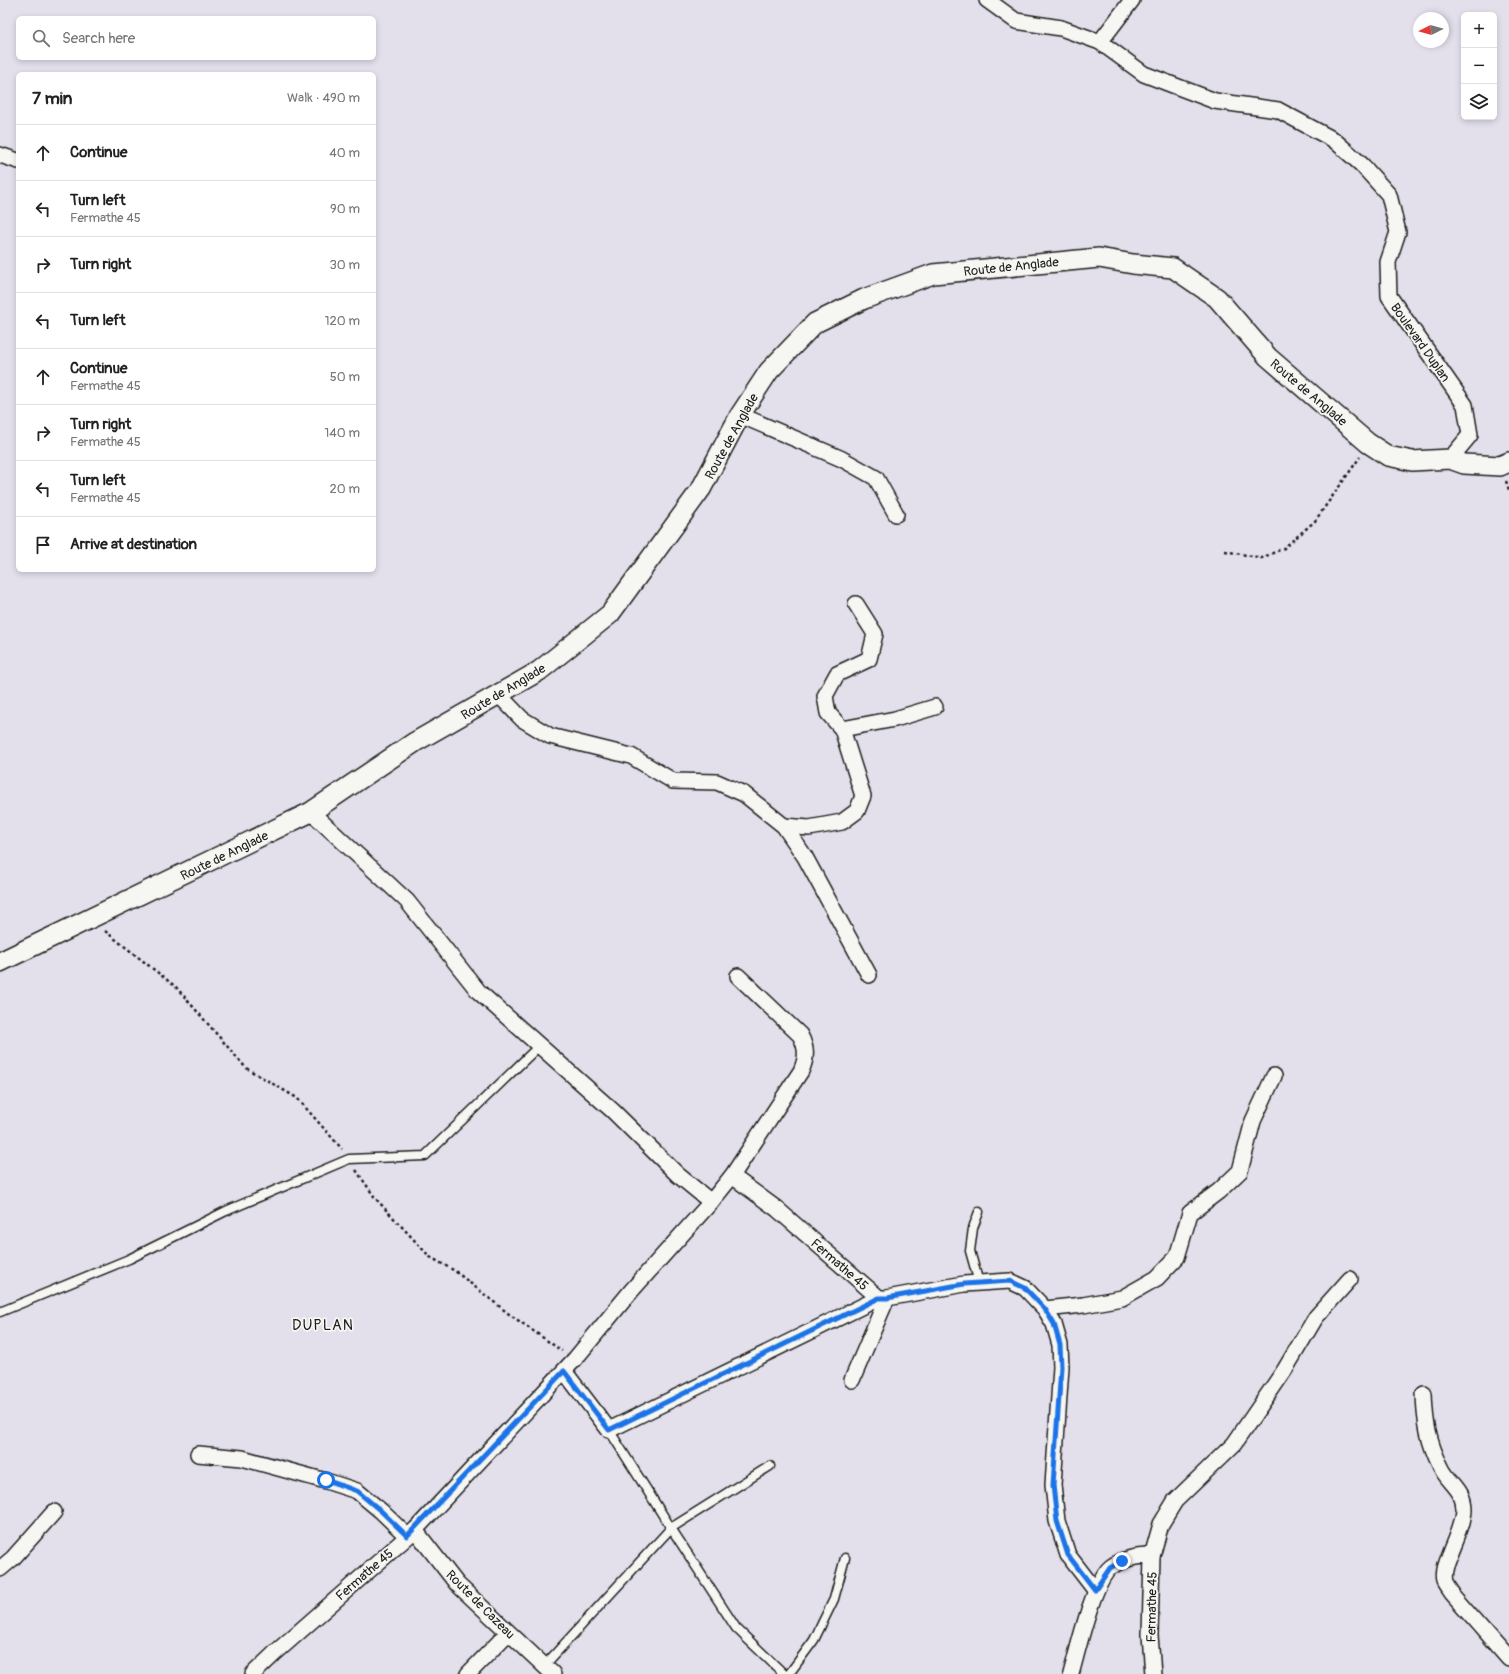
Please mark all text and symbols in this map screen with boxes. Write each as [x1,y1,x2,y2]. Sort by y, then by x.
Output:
north arrow [1413,12,1449,48]
map controls [1461,12,1497,120]
button: + [1461,12,1497,48]
search box [16,16,376,60]
icon: search [30,27,52,49]
text: Search here [62,29,135,48]
button: − [1461,48,1497,84]
button: layers [1461,84,1497,120]
text: 7 min [32,88,72,109]
text: Walk · 490 m [287,90,360,106]
icon: ahead [32,142,54,164]
text: Continue [70,143,128,162]
text: 40 m [329,145,360,161]
text: Turn left [70,191,126,210]
icon: left [32,198,54,220]
text: 90 m [330,201,360,217]
text: Fermathe 45 [70,210,141,226]
icon: right [32,254,54,276]
street label: Route de Anglade [963,254,1060,280]
text: Turn right [70,255,131,274]
text: 30 m [330,257,360,273]
street label: Boulevard Duplan [1387,300,1453,385]
icon: left [32,310,54,332]
text: Turn left [70,311,126,330]
text: 120 m [324,313,360,329]
street label: Route de Anglade [1267,356,1351,430]
text: Continue [70,359,128,378]
icon: ahead [32,366,54,388]
text: 50 m [330,369,360,385]
text: Fermathe 45 [70,378,141,394]
street label: Route de Anglade [702,390,762,482]
text: Turn right [70,415,131,434]
icon: right [32,422,54,444]
text: 140 m [324,425,360,441]
text: Fermathe 45 [70,434,141,450]
text: Turn left [70,471,126,490]
icon: left [32,478,54,500]
text: 20 m [329,481,360,497]
text: Fermathe 45 [70,490,141,506]
icon: arrive [32,534,54,556]
text: Arrive at destination [70,535,197,554]
street label: Route de Anglade [458,660,549,723]
street label: Route de Anglade [178,827,271,884]
street label: Fermathe 45 [807,1235,871,1294]
district label: DUPLAN [292,1316,354,1335]
route start [317,1471,335,1489]
street label: Fermathe 45 [333,1545,397,1604]
route end [1113,1552,1131,1570]
street label: Route de Cazeau [443,1567,518,1642]
street label: Fermathe 45 [1143,1571,1161,1643]

